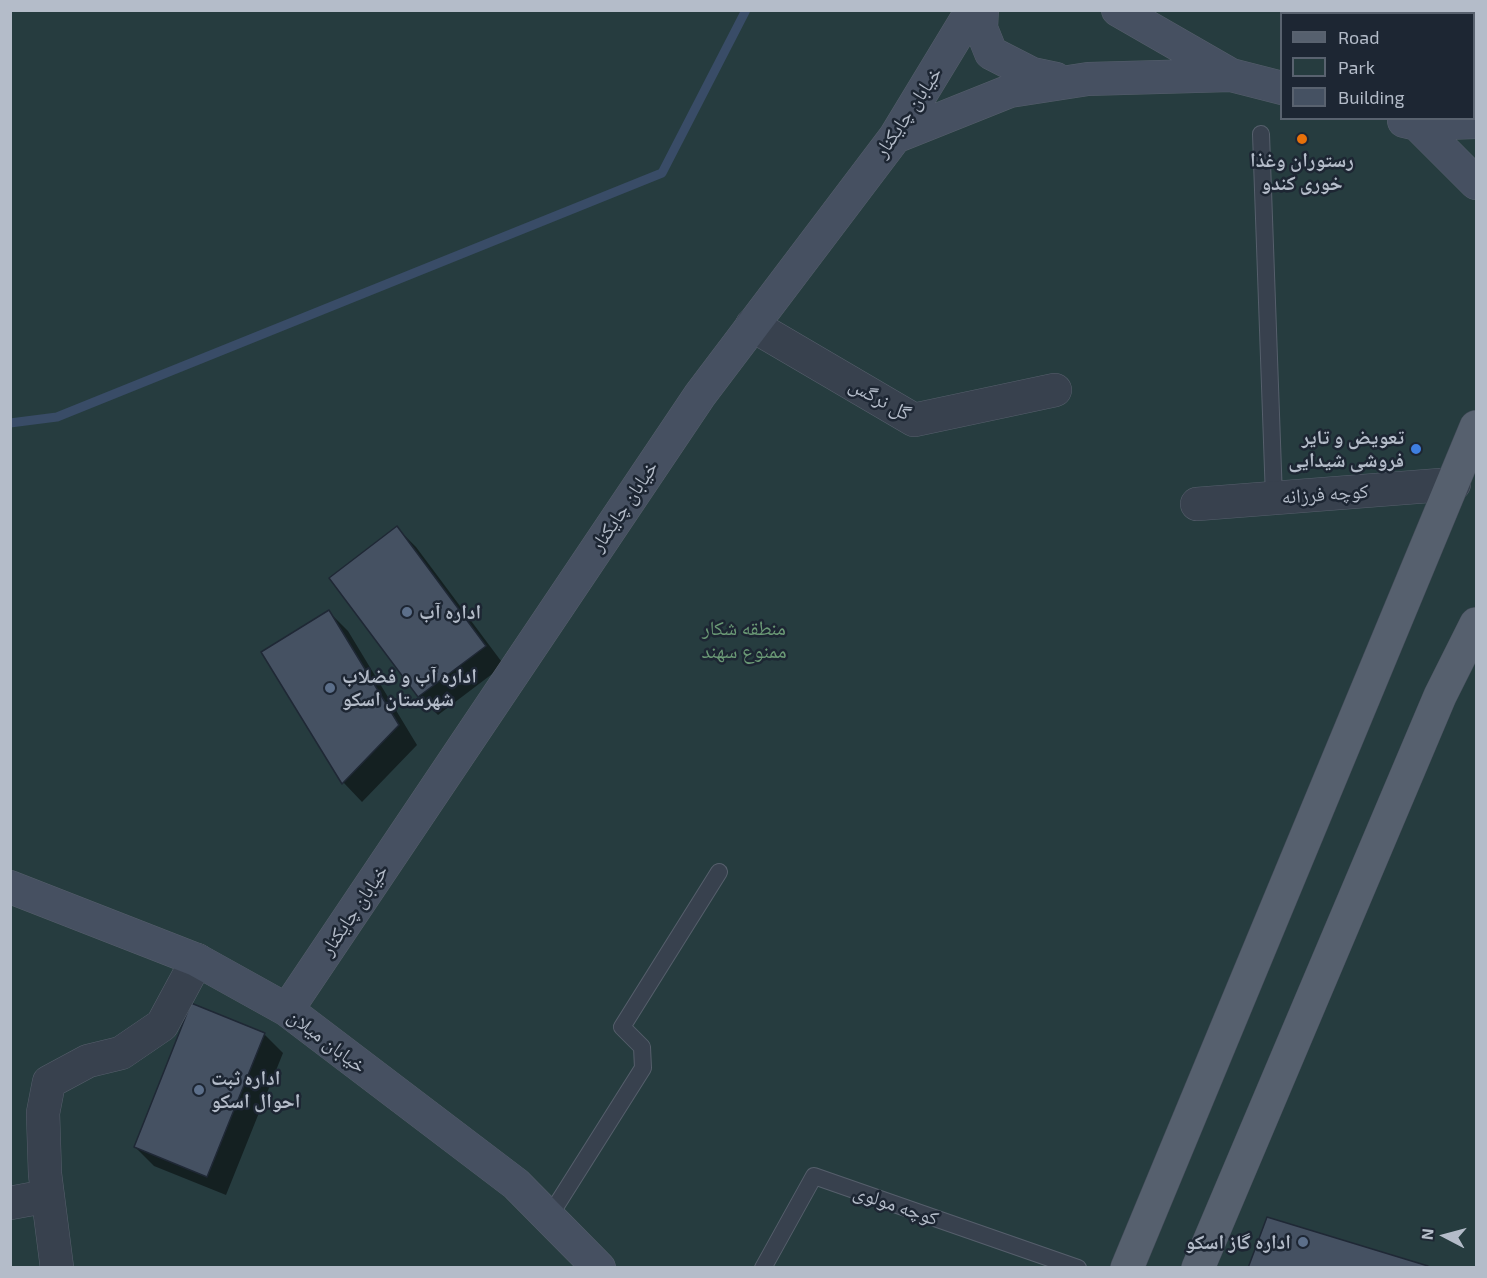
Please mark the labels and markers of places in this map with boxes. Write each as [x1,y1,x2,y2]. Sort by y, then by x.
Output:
marker: رستوران وغذا خوری کندو [1295,132,1309,146]
place label: رستوران وغذا خوری کندو [1250,148,1354,195]
place label: تعویض و تایر فروشی شیدایی [1288,425,1404,472]
marker: تعویض و تایر فروشی شیدایی [1409,442,1423,456]
place label: اداره آب [419,600,481,624]
marker: اداره آب [400,605,414,619]
place label: اداره آب و فضلاب شهرستان اسکو [342,664,477,711]
marker: اداره آب و فضلاب شهرستان اسکو [323,681,337,695]
place label: اداره ثبت احوال اسکو [211,1066,300,1113]
marker: اداره ثبت احوال اسکو [192,1083,206,1097]
place label: اداره گاز اسکو [1185,1230,1291,1254]
marker: اداره گاز اسکو [1296,1235,1310,1249]

